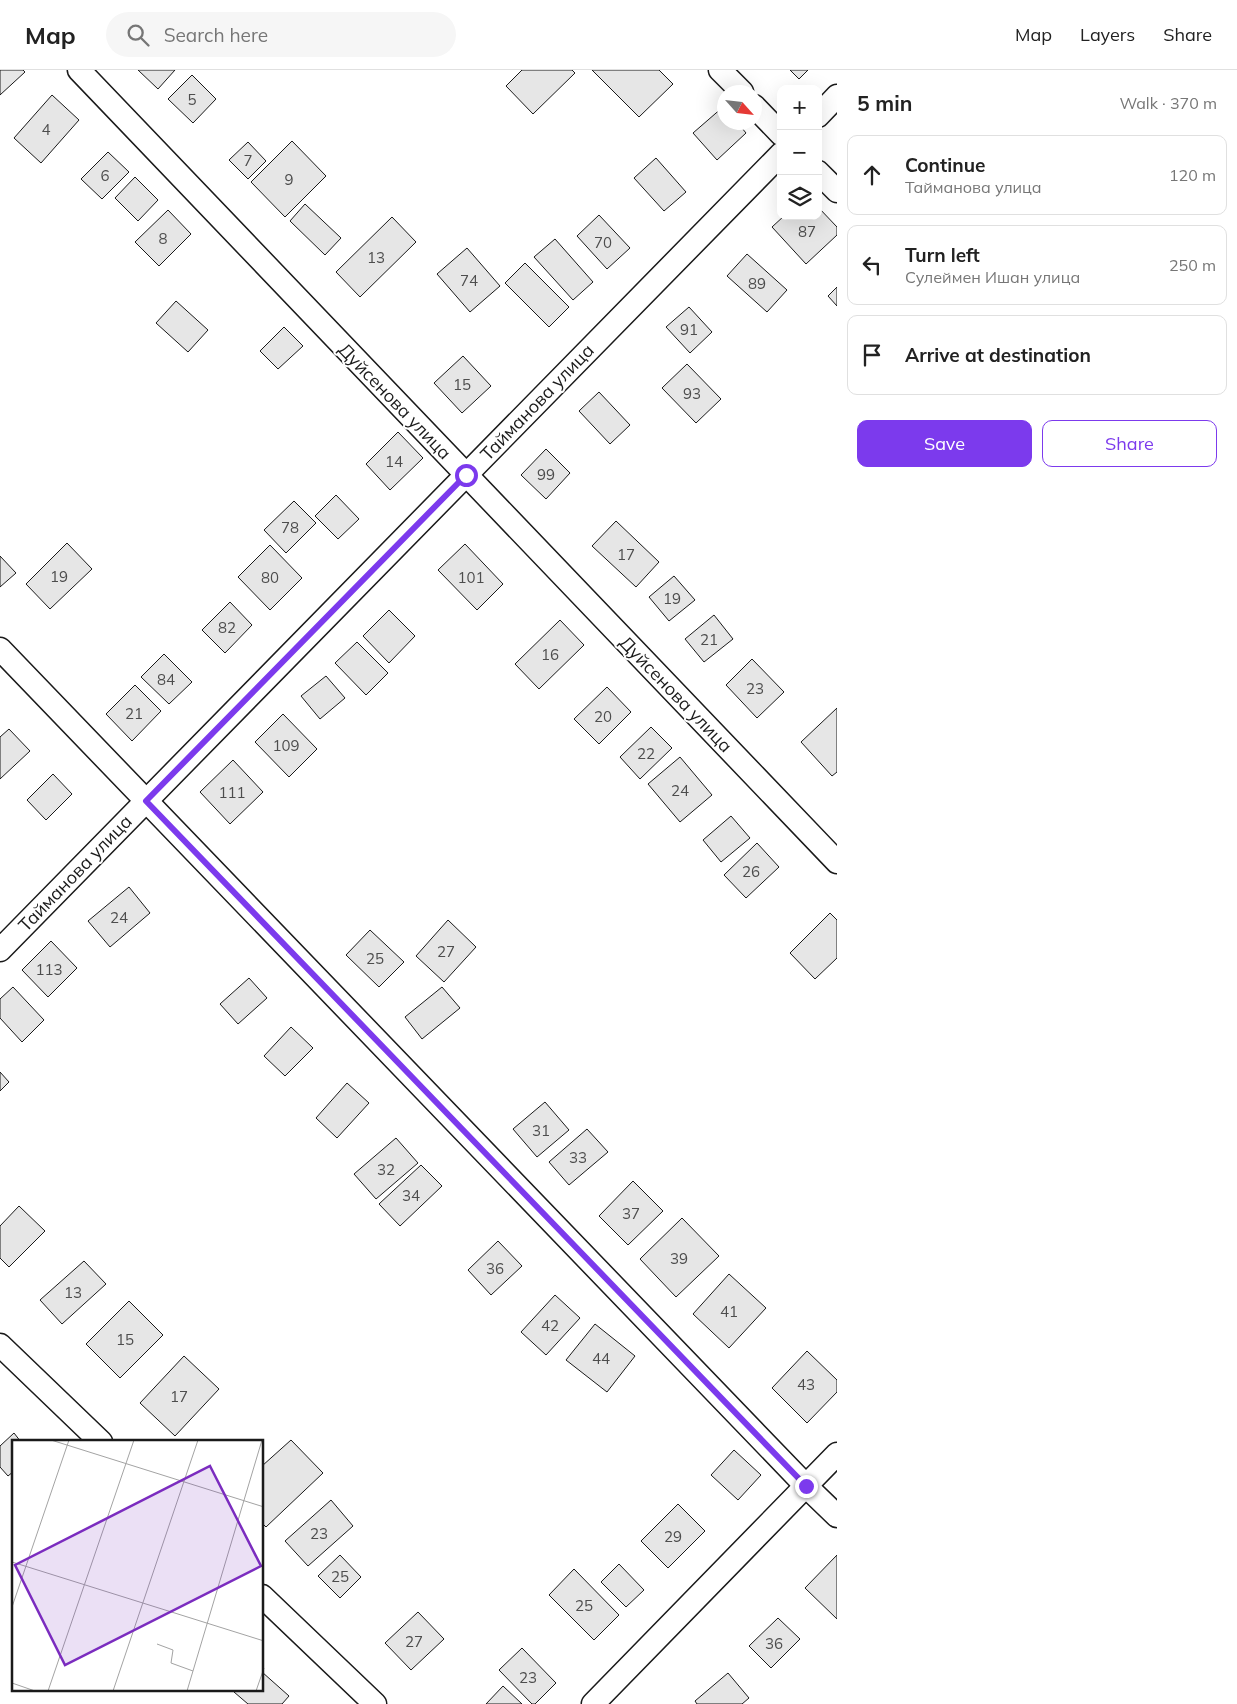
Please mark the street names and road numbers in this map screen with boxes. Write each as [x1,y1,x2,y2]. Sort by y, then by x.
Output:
street label: Дуйсенова улица [334,338,456,464]
street label: Тайманова улица [475,339,599,465]
street label: Дуйсенова улица [615,631,737,757]
street label: Тайманова улица [13,810,137,936]

